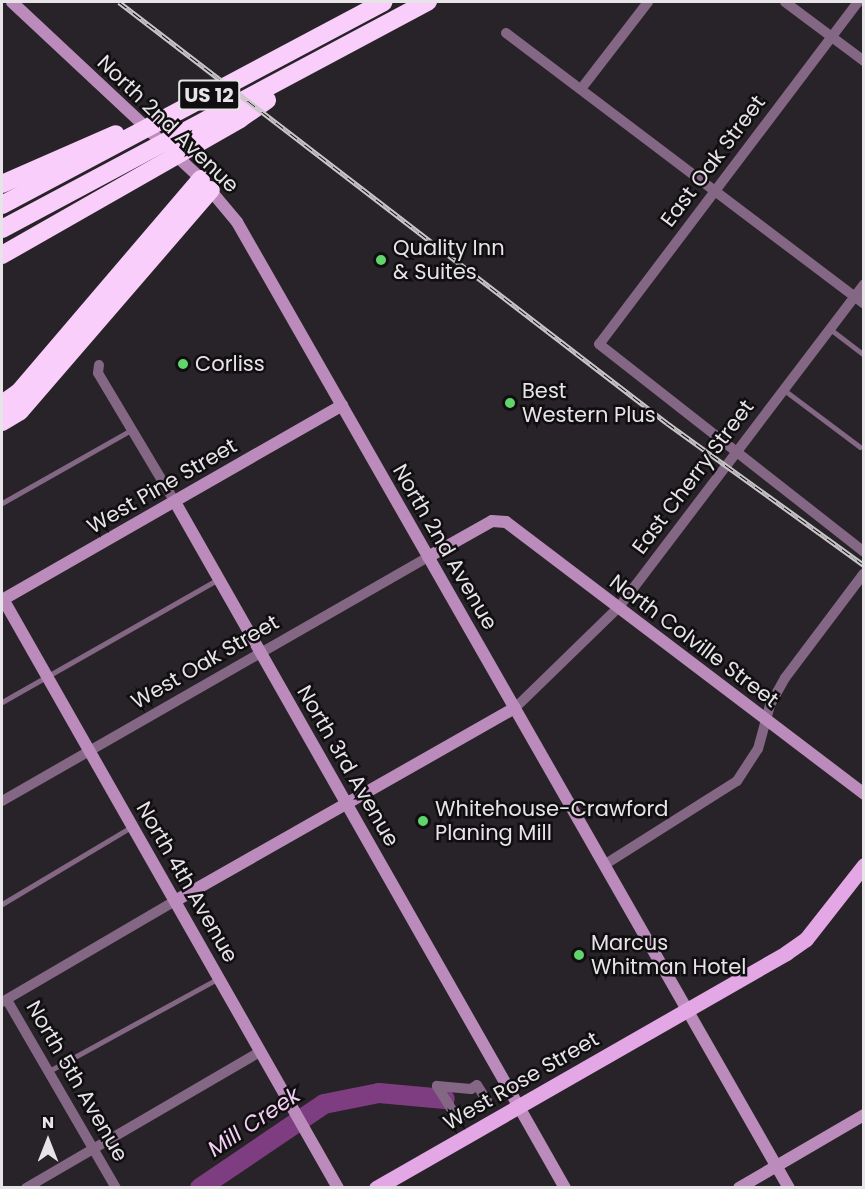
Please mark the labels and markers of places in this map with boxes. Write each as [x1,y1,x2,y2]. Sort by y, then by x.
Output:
place label: Quality Inn & Suites [393,235,505,285]
marker: Quality Inn & Suites [374,253,388,267]
place label: Corliss [195,351,265,377]
marker: Corliss [176,357,190,371]
place label: Best Western Plus [522,378,656,428]
marker: Best Western Plus [503,396,517,410]
place label: Whitehouse-Crawford Planing Mill [435,796,668,846]
marker: Whitehouse-Crawford Planing Mill [416,814,430,828]
place label: Marcus Whitman Hotel [591,930,746,980]
marker: Marcus Whitman Hotel [572,948,586,962]

